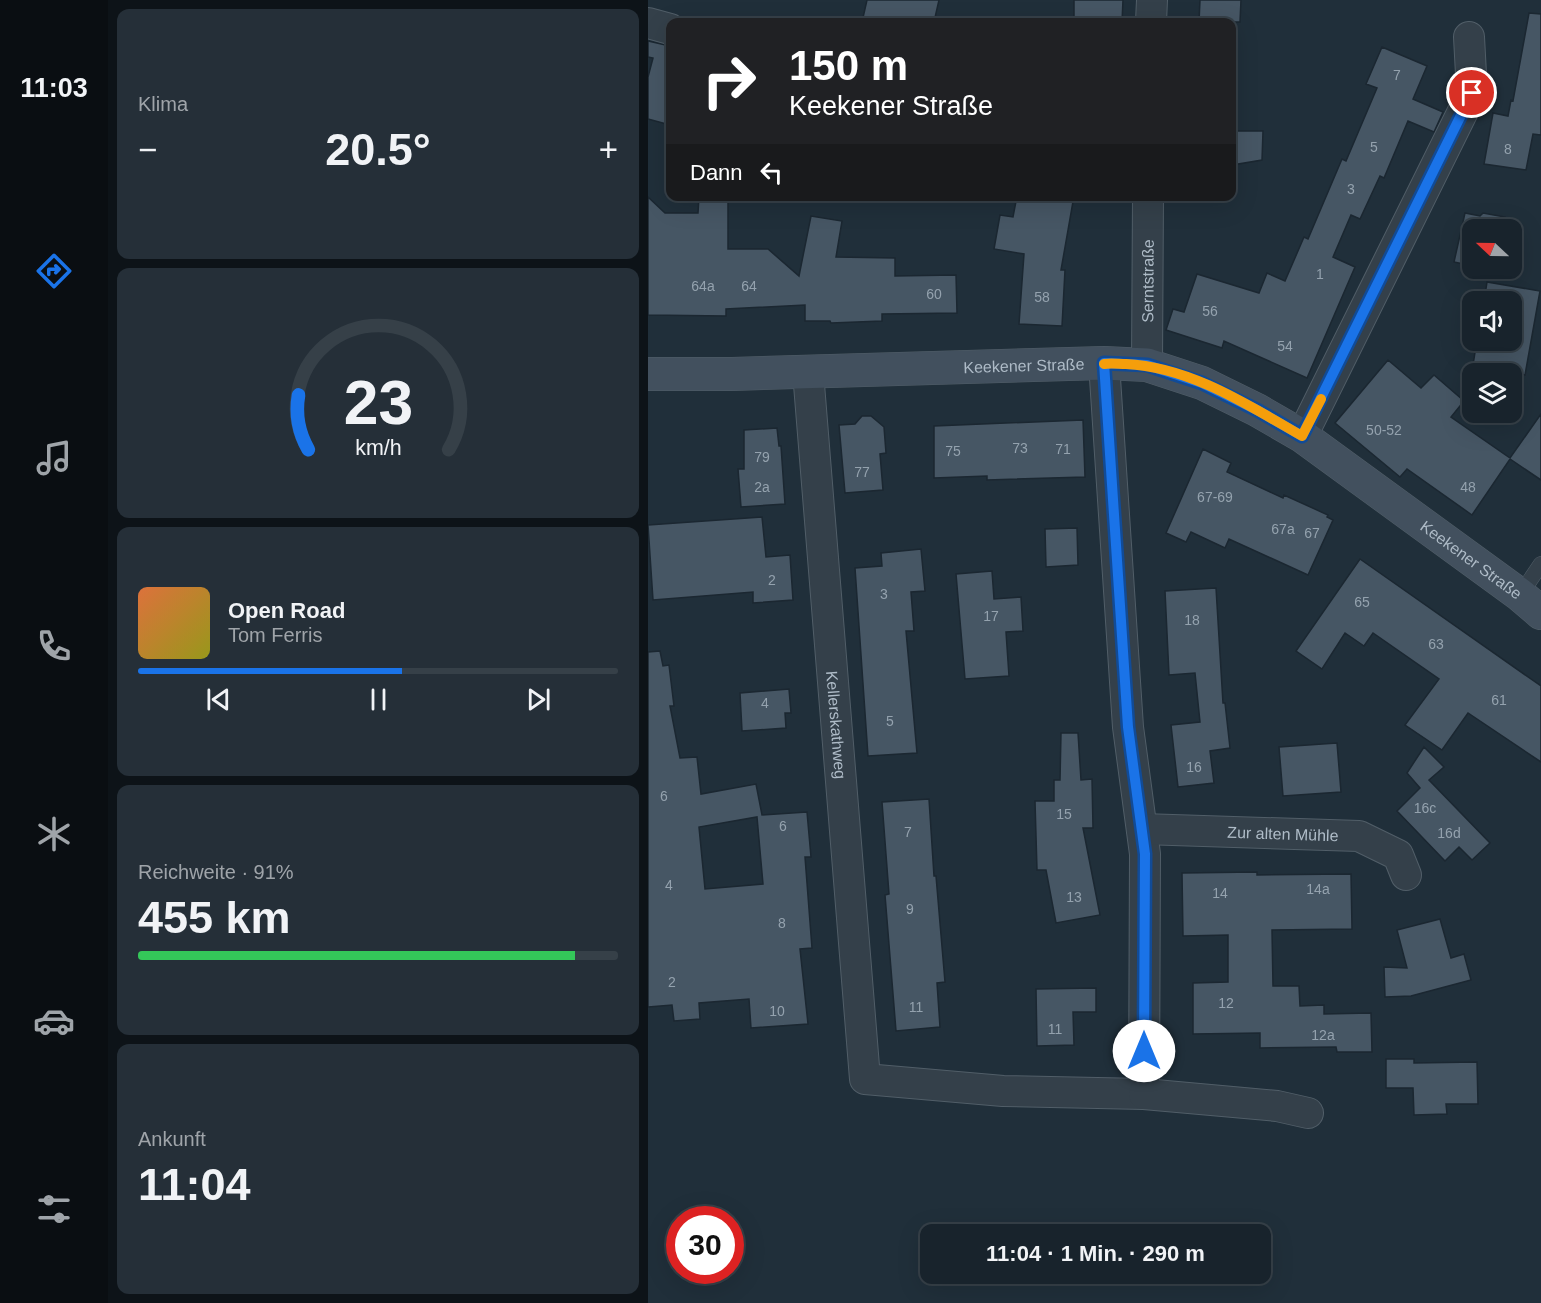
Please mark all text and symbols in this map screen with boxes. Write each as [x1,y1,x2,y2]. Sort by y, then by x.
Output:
icon: right [690,42,768,120]
text: 150 m [789,42,908,89]
house number: 7 [1393,67,1401,83]
pin [1446,67,1497,118]
text: 11:03 [20,73,88,103]
icon: arrive [1455,76,1488,109]
text: Keekener Straße [789,91,993,121]
text: Klima [138,93,188,115]
text: 20.5° [325,124,431,175]
text: − [138,131,157,168]
text: + [599,131,618,168]
house number: 5 [1370,139,1378,155]
house number: 8 [1504,141,1512,157]
icon: left [755,156,788,189]
text: Dann [690,160,743,185]
house number: 3 [1347,181,1355,197]
north arrow [1462,219,1522,279]
map controls [1462,219,1522,423]
street label: Serntstraße [1139,239,1157,323]
icon: directions [33,250,75,292]
house number: 1 [1316,266,1324,282]
house number: 64a [691,278,715,294]
house number: 64 [741,278,757,294]
house number: 60 [926,286,942,302]
house number: 58 [1034,289,1050,305]
button: sound [1462,291,1522,351]
house number: 56 [1202,303,1218,319]
house number: 54 [1277,338,1293,354]
street label: Keekener Straße [963,356,1085,376]
button: layers [1462,363,1522,423]
text: 23 [343,368,413,437]
house number: 50-52 [1366,422,1402,438]
text: km/h [355,436,401,460]
icon: music [33,437,75,479]
house number: 73 [1012,440,1028,456]
house number: 71 [1055,441,1071,457]
house number: 75 [945,443,961,459]
house number: 79 [754,449,770,465]
house number: 77 [854,464,870,480]
house number: 2a [754,479,770,495]
house number: 48 [1460,479,1476,495]
house number: 67-69 [1197,489,1233,505]
street label: Keekener Straße [1417,517,1525,603]
house number: 67a [1271,521,1295,537]
house number: 67 [1304,525,1320,541]
house number: 2 [768,572,776,588]
house number: 3 [880,586,888,602]
house number: 65 [1354,594,1370,610]
text: Open Road [228,598,345,623]
house number: 17 [983,608,999,624]
house number: 18 [1184,612,1200,628]
text: Tom Ferris [228,624,322,646]
icon: phone [33,625,75,667]
house number: 63 [1428,636,1444,652]
street label: Kellerskathweg [823,670,849,780]
icon: previous [202,683,235,716]
icon: pause [362,683,395,716]
icon: next [522,683,555,716]
house number: 61 [1491,692,1507,708]
house number: 4 [761,695,769,711]
house number: 5 [886,713,894,729]
house number: 16 [1186,759,1202,775]
house number: 6 [660,788,668,804]
house number: 16c [1414,800,1436,816]
house number: 15 [1056,806,1072,822]
icon: climate [33,813,75,855]
house number: 6 [779,818,787,834]
house number: 7 [904,824,912,840]
street label: Zur alten Mühle [1227,824,1339,844]
house number: 16d [1437,825,1461,841]
text: Reichweite · 91% [138,861,294,883]
house number: 4 [665,877,673,893]
house number: 14a [1306,881,1330,897]
house number: 14 [1212,885,1228,901]
house number: 13 [1066,889,1082,905]
text: 455 km [138,892,291,943]
house number: 9 [906,901,914,917]
house number: 8 [778,915,786,931]
house number: 2 [668,974,676,990]
house number: 12 [1218,995,1234,1011]
house number: 11 [909,999,923,1015]
icon: car [33,1000,75,1042]
house number: 10 [769,1003,785,1019]
position arrow [1112,1019,1176,1083]
house number: 11 [1048,1021,1062,1037]
house number: 12a [1311,1027,1335,1043]
text: Ankunft [138,1128,206,1150]
text: 11:04 [138,1159,251,1210]
icon: filters [33,1188,75,1230]
speed limit sign: 30 [666,1206,744,1284]
text: 11:04 · 1 Min. · 290 m [986,1241,1205,1266]

